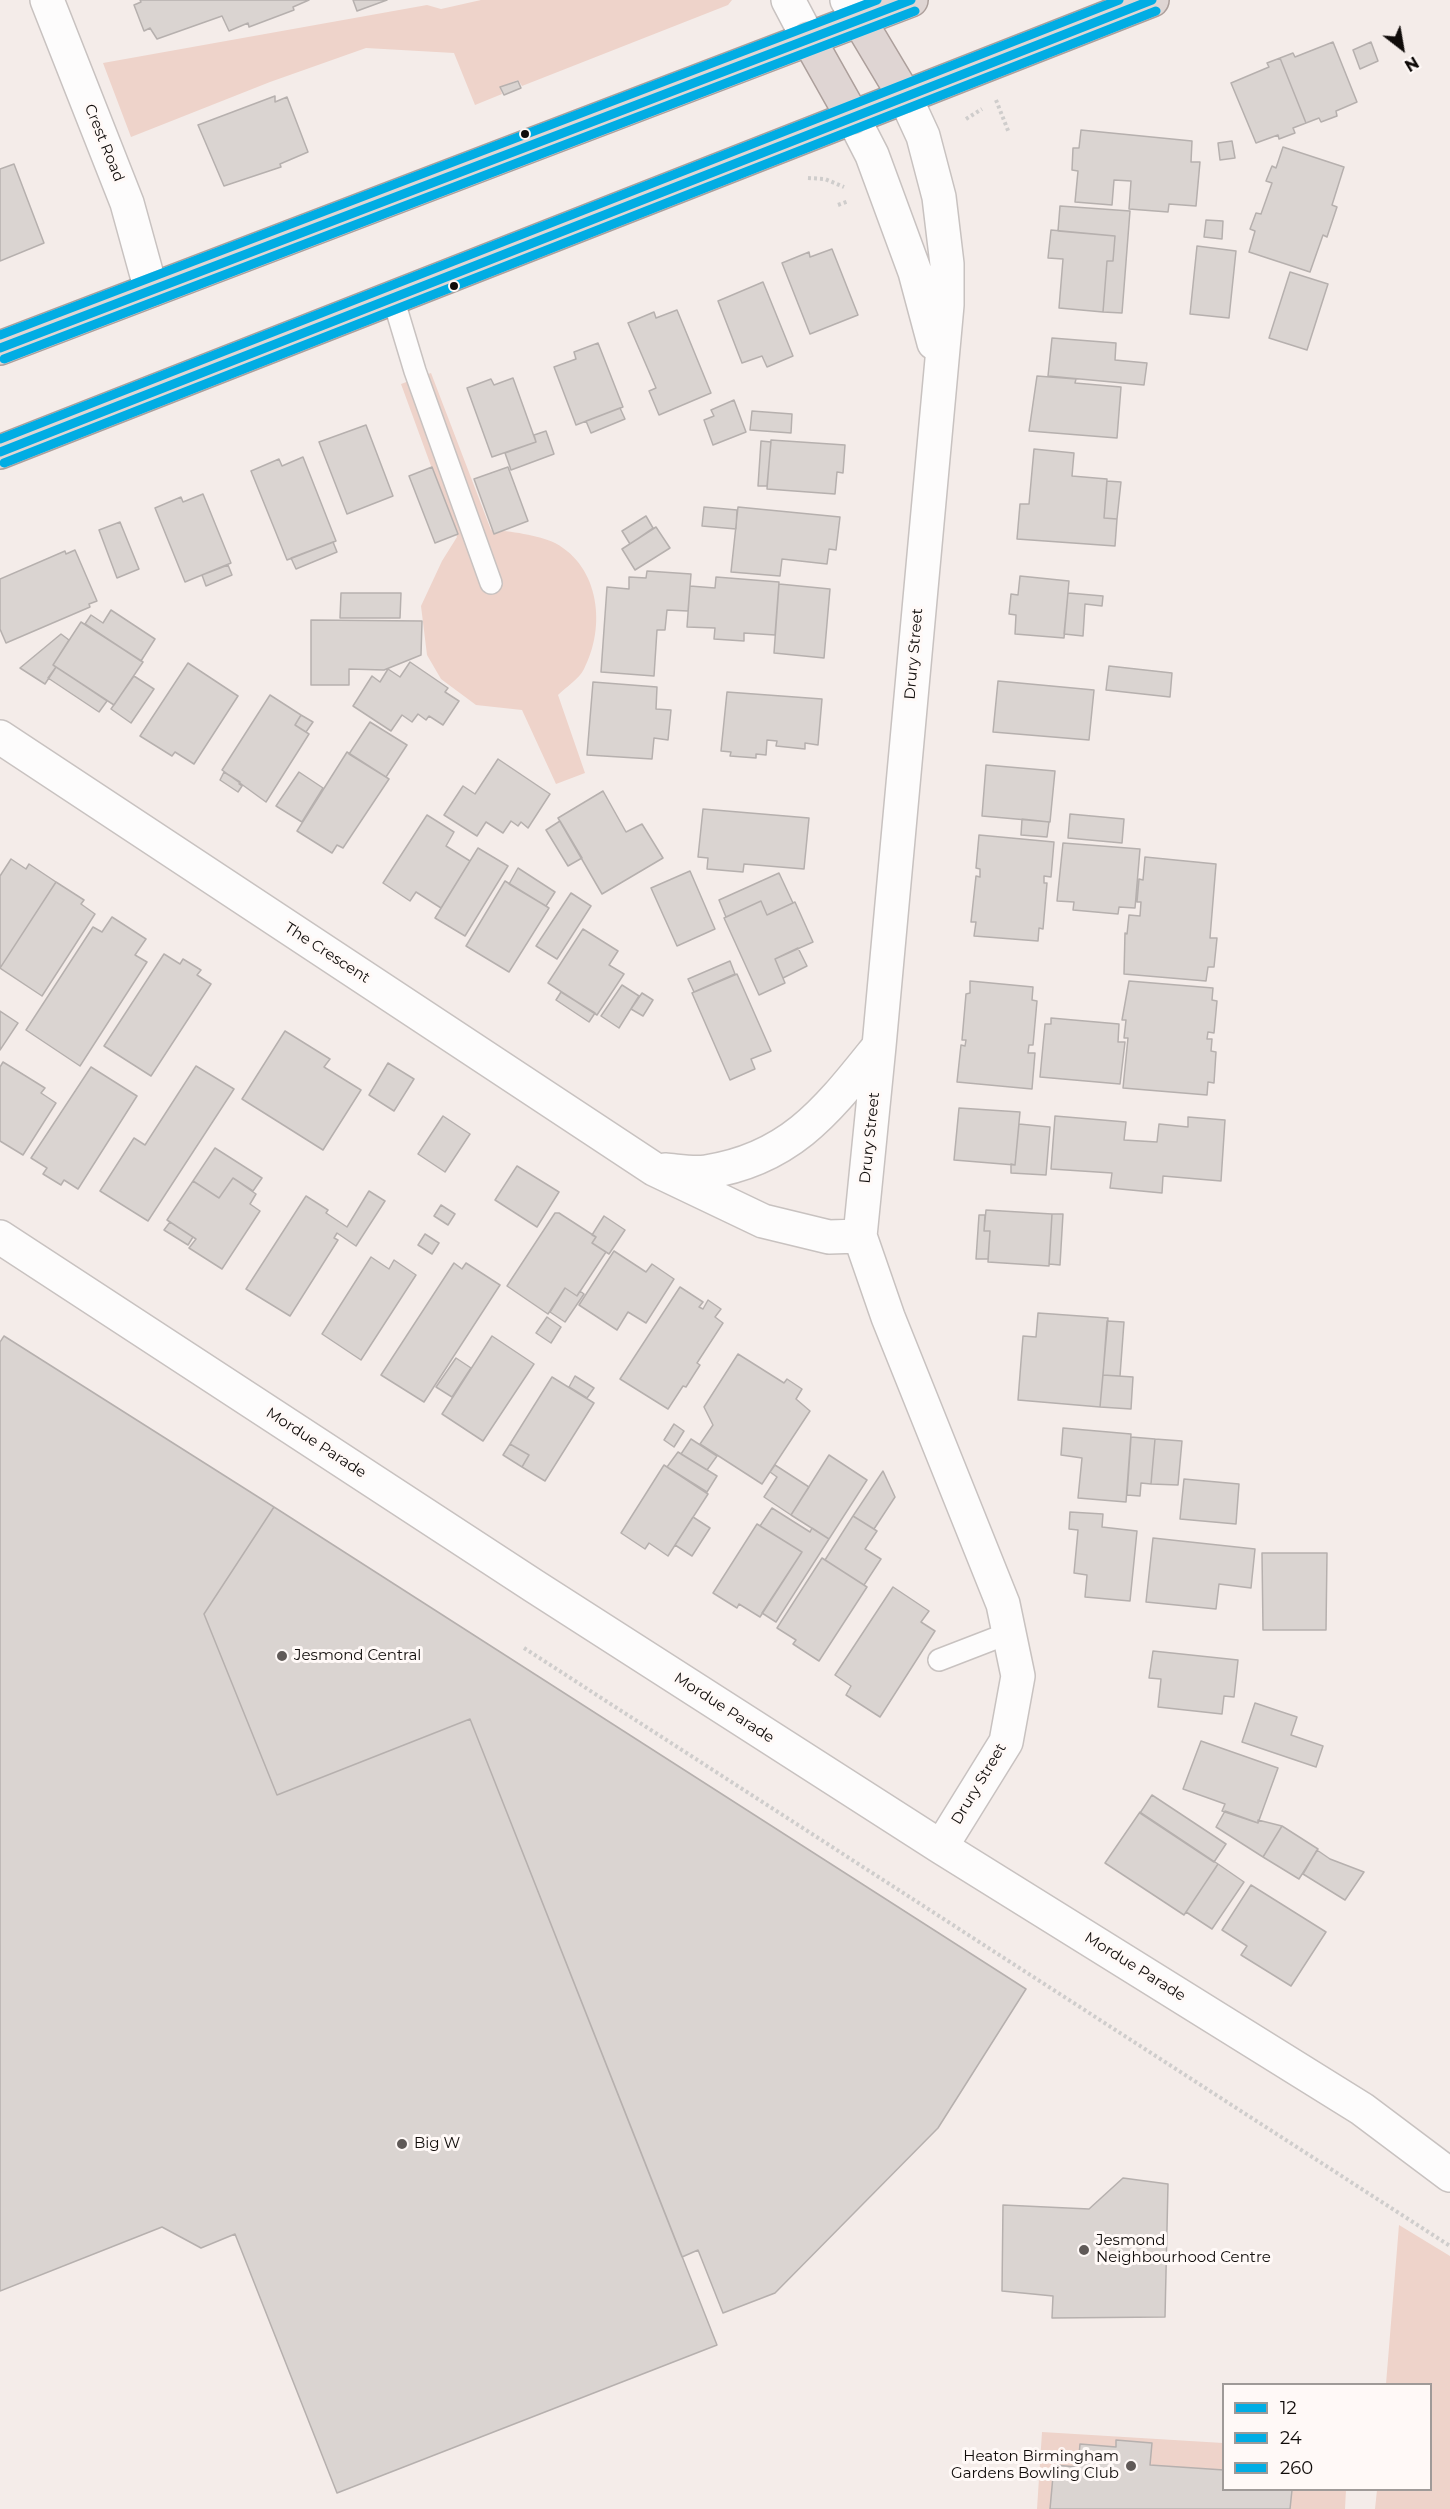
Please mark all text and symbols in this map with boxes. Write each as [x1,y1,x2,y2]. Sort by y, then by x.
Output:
north arrow [1372,18,1432,78]
text: N [1401,52,1422,75]
street label: Crest Road [80,102,128,184]
unlabelled marker [519,128,531,140]
unlabelled marker [448,280,460,292]
street label: Drury Street [901,607,927,701]
street label: The Crescent [281,919,373,987]
street label: Drury Street [856,1091,884,1185]
street label: Mordue Parade [263,1404,369,1482]
place label: Jesmond Central [294,1647,421,1665]
marker: Jesmond Central [275,1649,289,1663]
street label: Mordue Parade [671,1669,777,1747]
street label: Drury Street [948,1740,1010,1828]
street label: Mordue Parade [1081,1929,1189,2005]
place label: Big W [414,2135,460,2153]
marker: Big W [395,2137,409,2151]
place label: Jesmond Neighbourhood Centre [1096,2232,1271,2267]
marker: Jesmond Neighbourhood Centre [1077,2243,1091,2257]
legend [1222,2383,1432,2491]
text: 12 [1280,2397,1297,2419]
text: 24 [1280,2427,1302,2449]
place label: Heaton Birmingham Gardens Bowling Club [951,2448,1119,2483]
text: 260 [1280,2457,1313,2479]
marker: Heaton Birmingham Gardens Bowling Club [1124,2459,1138,2473]

